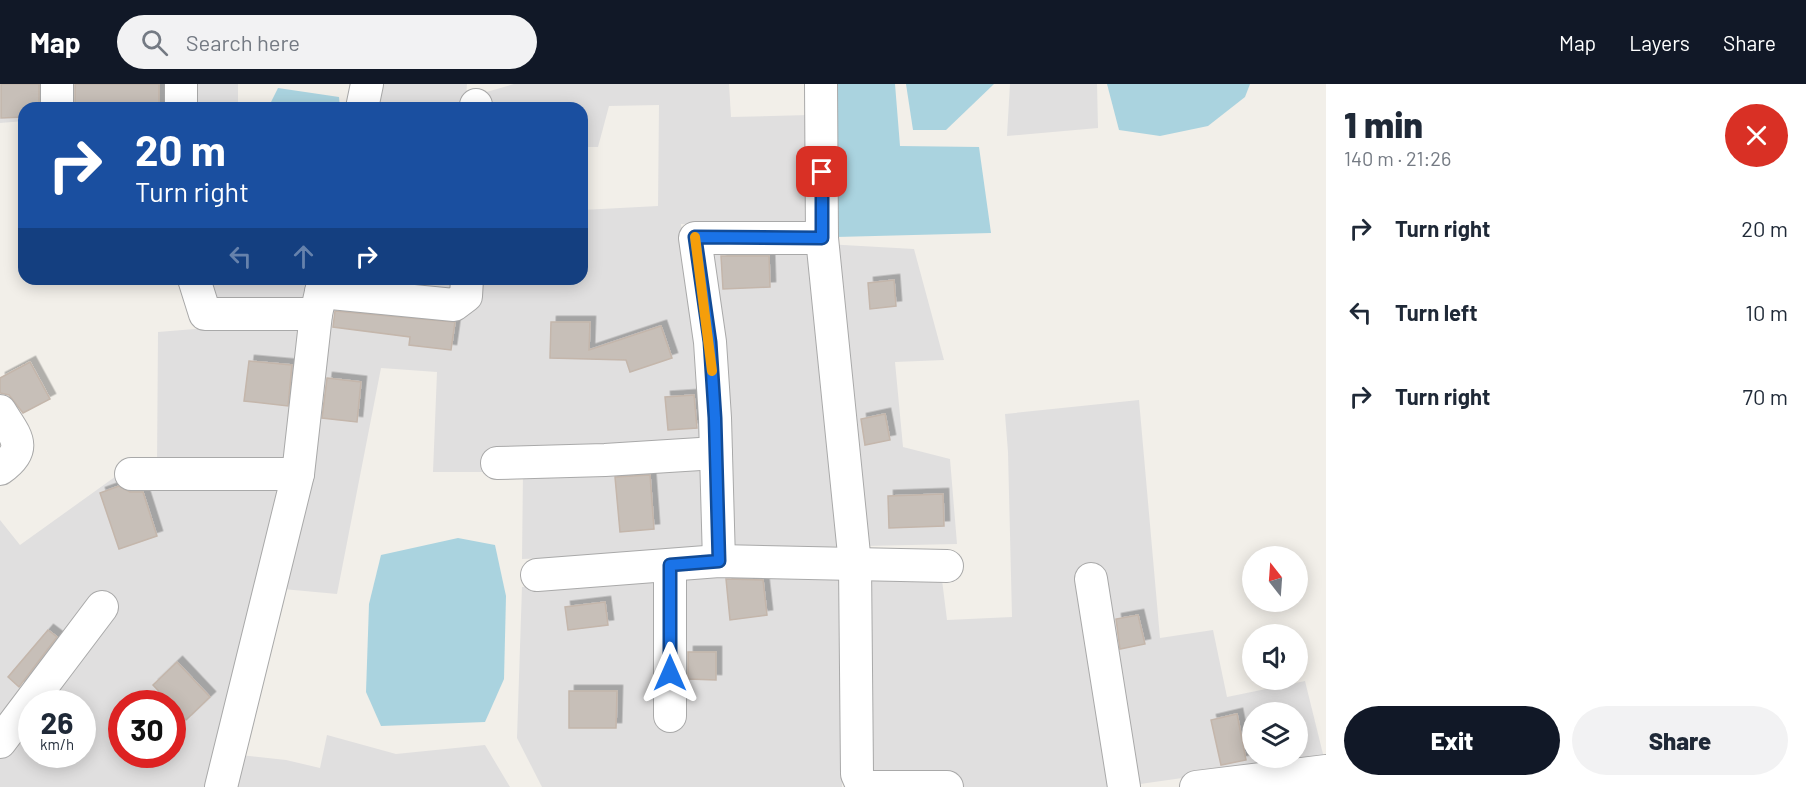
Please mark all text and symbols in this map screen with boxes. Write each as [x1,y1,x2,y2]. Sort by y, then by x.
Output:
search box [117,15,537,69]
text: Map [30,25,81,59]
icon: search [138,26,171,59]
text: Search here [186,29,300,55]
text: Map [1559,30,1596,55]
text: Layers [1629,30,1690,55]
text: Share [1723,30,1776,55]
text: 1 min [1344,102,1423,145]
button: close [1725,104,1788,167]
text: 20 m [135,124,226,174]
icon: right [36,126,114,204]
pin [796,146,847,197]
text: 140 m · 21:26 [1344,146,1451,170]
icon: arrive [805,155,838,188]
text: Turn right [135,175,249,207]
icon: right [1344,212,1377,245]
text: Turn right [1395,215,1490,241]
text: 20 m [1741,215,1788,241]
icon: left [224,240,257,273]
icon: ahead [287,240,320,273]
icon: right [350,240,383,273]
icon: left [1344,296,1377,329]
text: Turn left [1395,299,1478,325]
text: 10 m [1745,299,1788,325]
icon: right [1344,380,1377,413]
text: Turn right [1395,383,1490,409]
text: 70 m [1743,383,1788,409]
north arrow [1242,546,1308,612]
map controls [1242,546,1308,768]
button: sound [1242,624,1308,690]
position arrow [638,641,702,705]
speed limit sign: 30 [108,690,186,768]
button: layers [1242,702,1308,768]
text: 26 [41,704,73,740]
button: Exit [1344,706,1560,775]
button: Share [1572,706,1788,775]
text: km/h [40,735,74,753]

